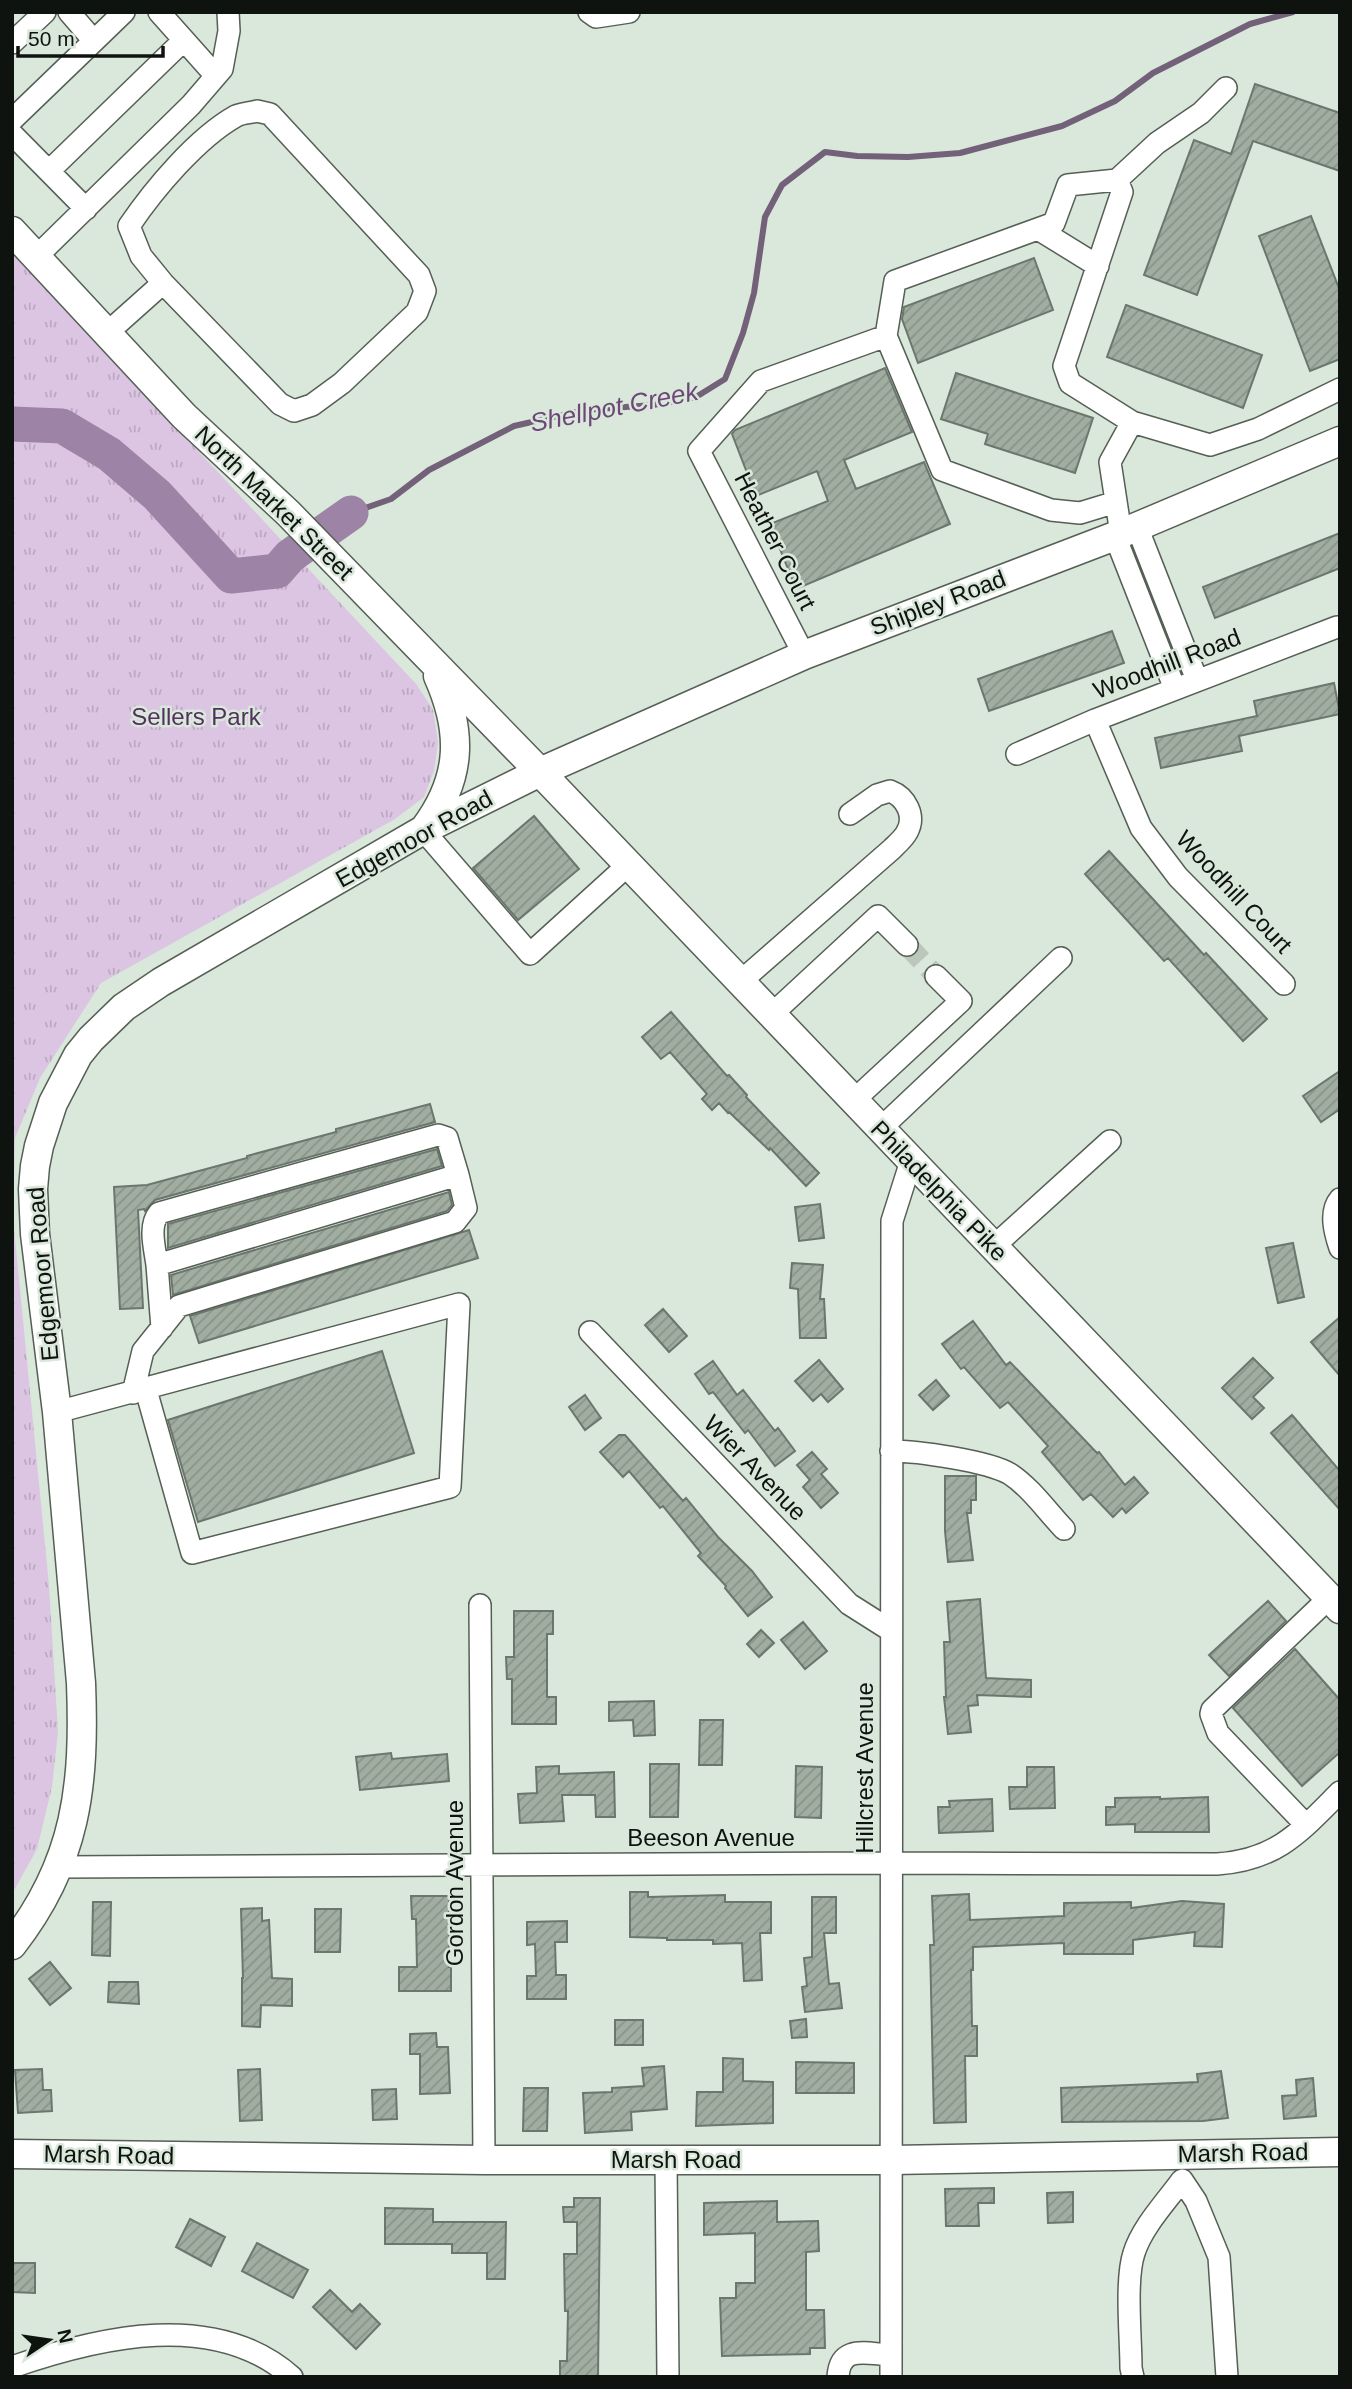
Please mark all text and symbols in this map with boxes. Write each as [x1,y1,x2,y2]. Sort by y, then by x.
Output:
scale bar [18,14,163,58]
text: 50 m [28,27,75,50]
water label: Shellpot Creek [527,376,703,438]
street label: North Market Street [190,420,359,585]
street label: Heather Court [729,467,822,614]
street label: Shipley Road [866,564,1009,641]
street label: Woodhill Road [1089,623,1244,704]
park label: Sellers Park [131,703,262,730]
street label: Edgemoor Road [331,784,497,893]
street label: Woodhill Court [1171,825,1298,959]
street label: Philadelphia Pike [866,1115,1013,1266]
street label: Edgemoor Road [21,1186,64,1362]
street label: Wier Avenue [699,1409,812,1526]
street label: Hillcrest Avenue [851,1682,878,1854]
street label: Gordon Avenue [441,1800,468,1966]
street label: Beeson Avenue [627,1824,795,1851]
street label: Marsh Road [1177,2138,1309,2167]
street label: Marsh Road [43,2140,175,2169]
street label: Marsh Road [611,2146,741,2173]
north arrow [14,2305,84,2375]
text: N [53,2327,77,2345]

